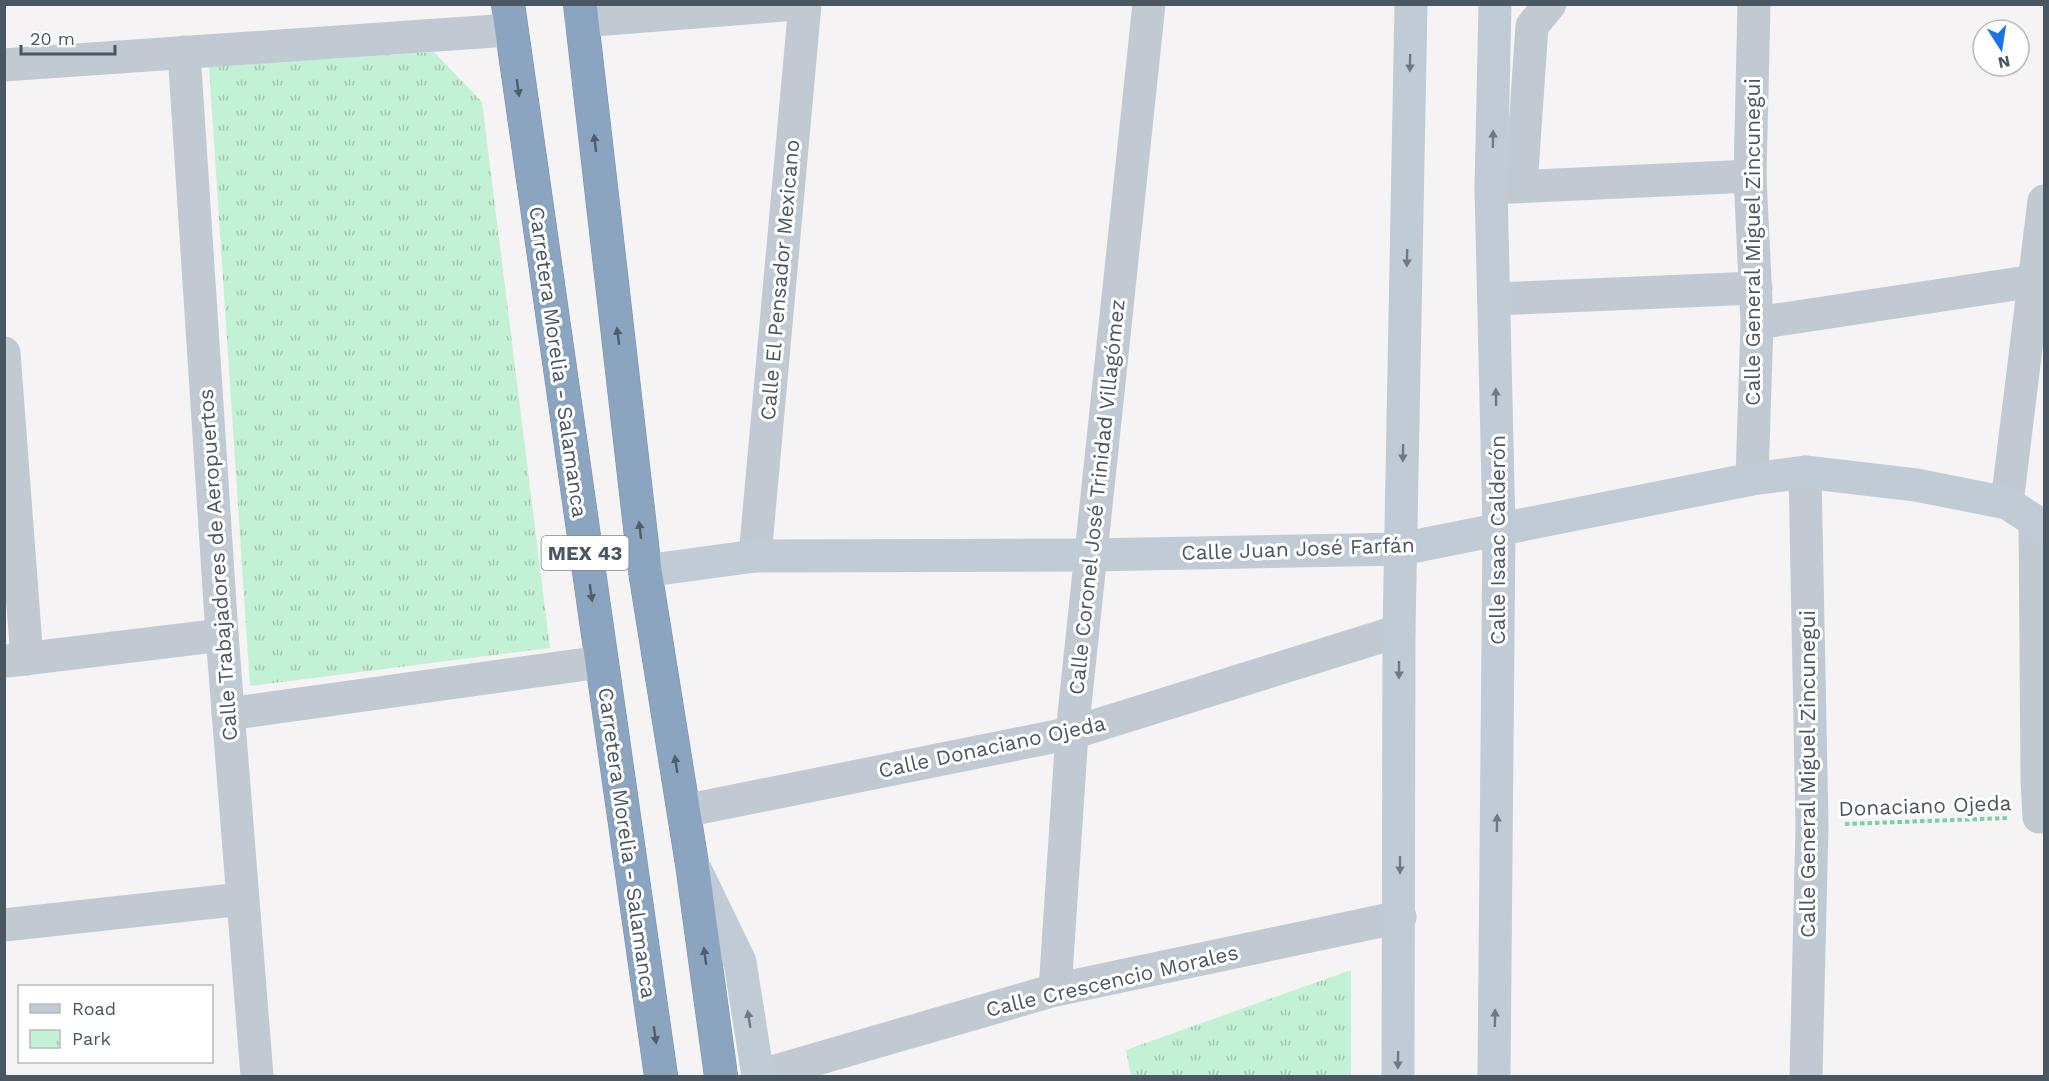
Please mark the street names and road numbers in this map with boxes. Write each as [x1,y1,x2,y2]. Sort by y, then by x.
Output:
street label: Calle General Miguel Zincunegui [1740,78,1765,406]
street label: Calle El Pensador Mexicano [755,138,804,421]
street label: Carretera Morelia - Salamanca [524,205,593,519]
street label: Calle Coronel José Trinidad Villagómez [1063,298,1130,696]
street label: Calle Trabajadores de Aeropuertos [193,388,242,742]
street label: Calle Isaac Calderón [1485,435,1510,645]
street label: Calle Juan José Farfán [1181,532,1415,565]
road number: MEX 43 [542,536,628,570]
street label: Calle General Miguel Zincunegui [1795,610,1820,938]
street label: Carretera Morelia - Salamanca [593,686,662,1000]
street label: Calle Donaciano Ojeda [876,710,1108,783]
street label: Donaciano Ojeda [1838,790,2012,821]
street label: Calle Crescencio Morales [983,939,1241,1022]

